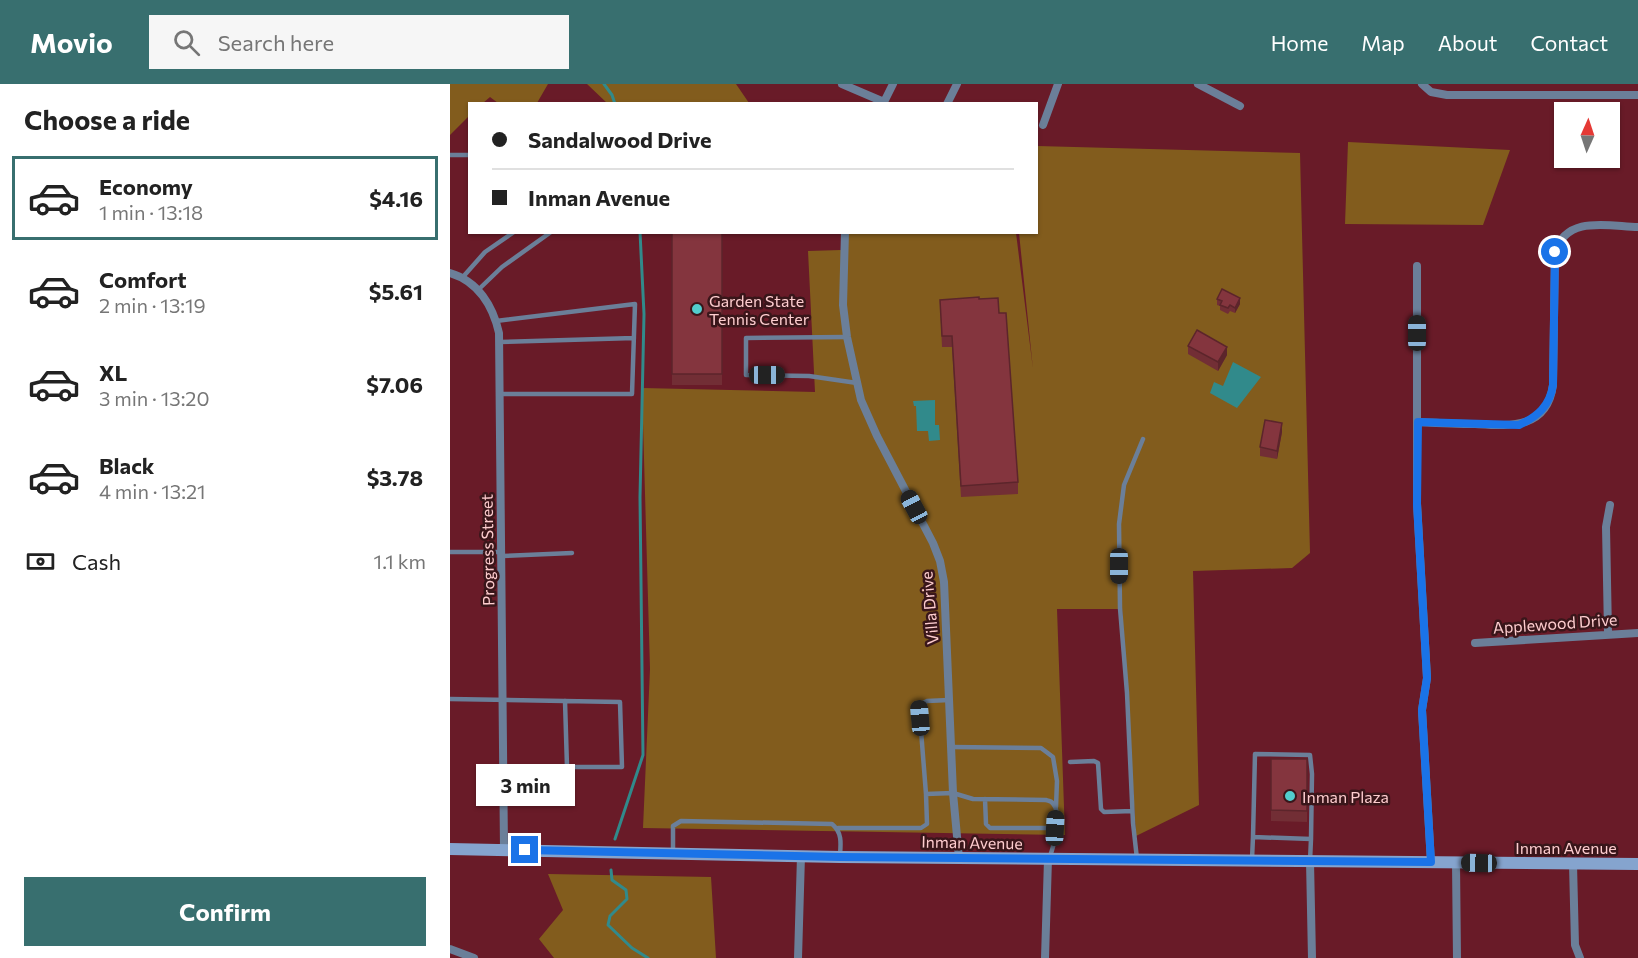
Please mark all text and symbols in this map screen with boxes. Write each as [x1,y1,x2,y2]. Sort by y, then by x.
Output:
search box [149,15,569,69]
text: Movio [30,25,113,59]
icon: search [170,26,203,59]
text: Search here [218,29,334,56]
text: Home [1271,30,1328,55]
text: Map [1361,30,1405,55]
text: About [1438,30,1497,55]
text: Contact [1530,30,1608,55]
north arrow [1554,102,1620,168]
map controls [1554,102,1620,168]
text: Choose a ride [24,103,190,136]
text: Sandalwood Drive [528,126,712,153]
icon: car [27,171,81,225]
text: Economy [99,173,193,200]
text: Inman Avenue [528,184,670,211]
text: $4.16 [369,185,423,212]
text: 1 min · 13:18 [99,200,203,224]
route start [1541,238,1568,265]
icon: car [27,264,81,318]
text: Comfort [99,266,187,293]
text: $5.61 [369,278,423,305]
place label: Garden State Tennis Center [709,291,810,328]
text: 2 min · 13:19 [99,293,206,317]
marker: Garden State Tennis Center [690,302,704,316]
car [1408,315,1426,351]
icon: car [27,357,81,411]
text: XL [99,359,127,386]
car [749,366,785,384]
text: $7.06 [366,371,423,398]
text: 3 min · 13:20 [99,386,209,410]
icon: car [27,450,81,504]
text: Black [99,452,154,479]
text: $3.78 [367,464,423,491]
text: 4 min · 13:21 [99,479,206,503]
car [898,487,930,527]
street label: Progress Street [477,494,497,606]
icon: cash [24,545,57,578]
text: Cash [72,548,121,575]
car [1110,548,1128,584]
text: 1.1 km [374,549,426,573]
street label: Villa Drive [916,571,942,645]
street label: Applewood Drive [1492,609,1618,637]
car [909,699,931,737]
callout: 3 min [476,763,574,805]
text: 3 min [500,773,551,797]
place label: Inman Plaza [1302,787,1389,806]
marker: Inman Plaza [1283,789,1297,803]
car [1045,810,1065,846]
street label: Inman Avenue [921,832,1023,852]
route end [511,836,538,863]
street label: Inman Avenue [1515,838,1617,857]
car [1461,854,1497,872]
button: Confirm [24,877,426,946]

